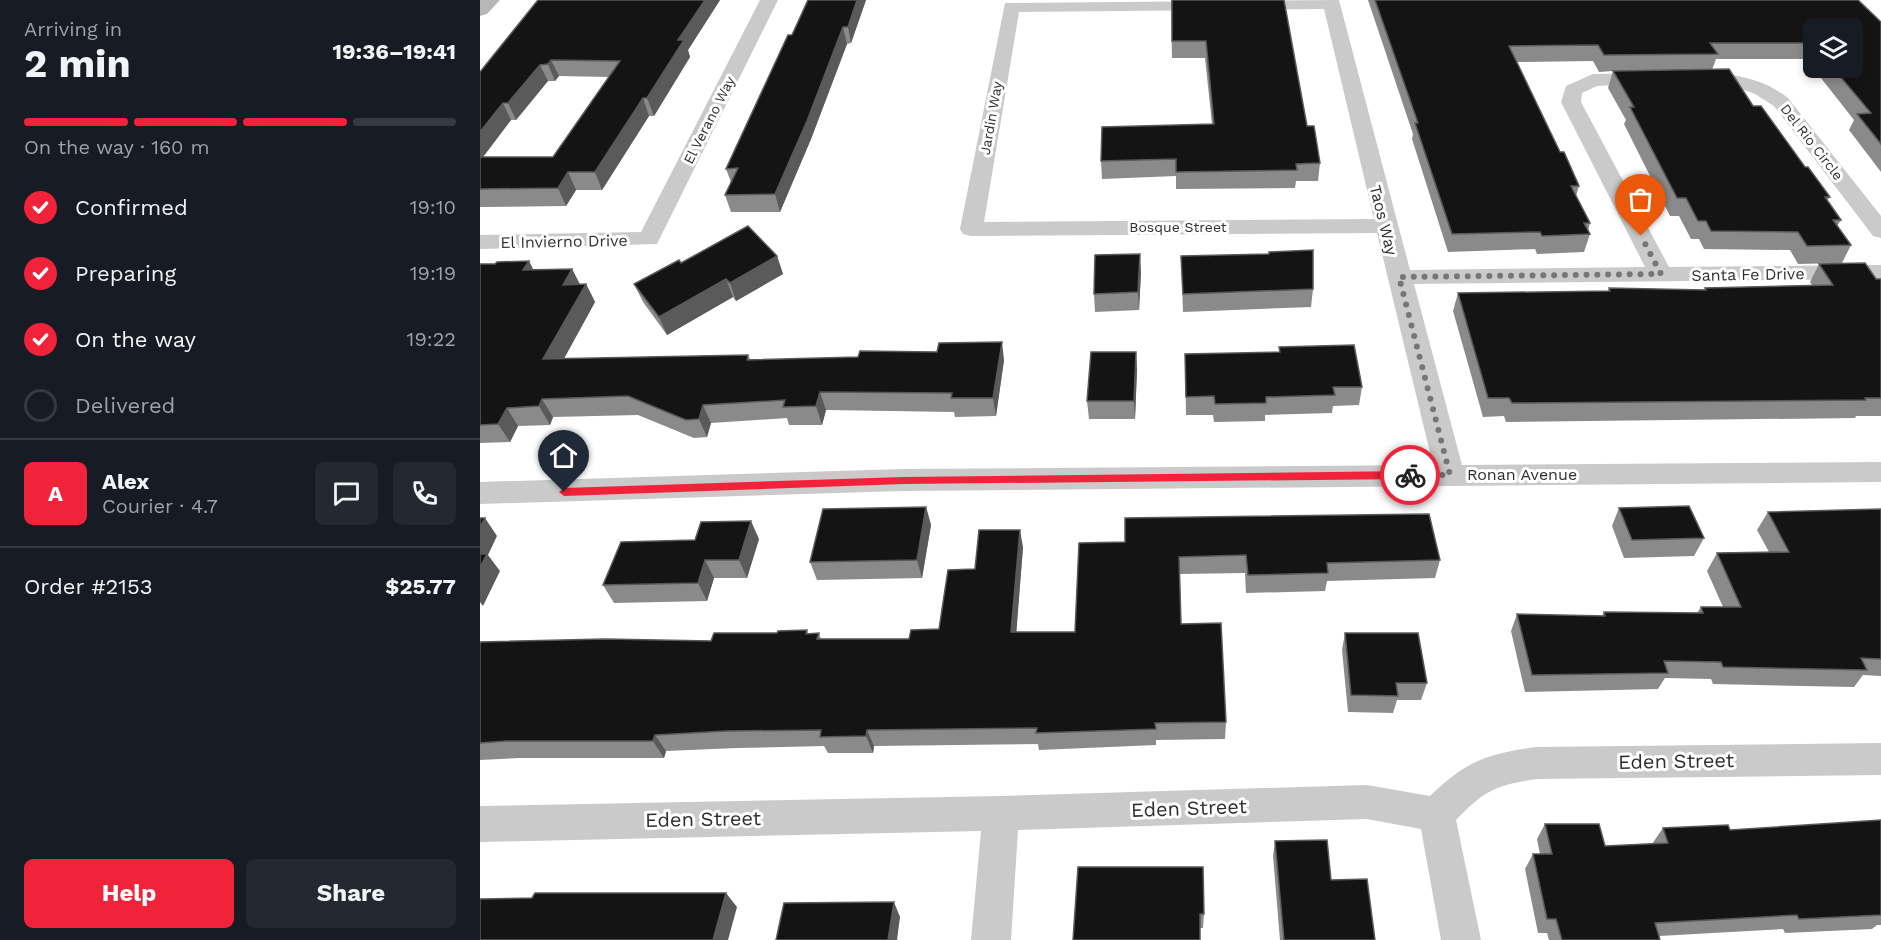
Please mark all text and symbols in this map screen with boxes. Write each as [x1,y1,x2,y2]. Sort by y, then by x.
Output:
text: Arriving in [24,17,122,41]
map controls [1803,18,1863,78]
button: layers [1803,18,1863,78]
text: 19:36–19:41 [333,39,456,64]
text: 2 min [24,41,131,86]
street label: El Verano Way [680,73,738,166]
street label: Jardin Way [977,79,1005,156]
street label: Del Rio Circle [1777,101,1847,183]
text: On the way · 160 m [24,135,209,159]
pin [1615,174,1666,236]
street label: Taos Way [1366,183,1402,258]
icon: bag [1624,183,1657,216]
icon: check [24,191,57,224]
text: Confirmed [75,195,188,220]
text: 19:10 [410,195,456,219]
street label: Bosque Street [1129,219,1227,235]
street label: El Invierno Drive [500,231,628,252]
icon: check [24,257,57,290]
text: Preparing [75,261,176,286]
text: 19:19 [410,261,456,285]
street label: Santa Fe Drive [1691,264,1805,285]
icon: check [24,323,57,356]
text: On the way [75,327,196,352]
text: 19:22 [407,327,456,351]
text: Delivered [75,393,175,418]
pin [538,430,589,492]
icon: home [547,439,580,472]
courier [1380,445,1440,505]
icon: bike [1394,459,1427,492]
button: chat [315,462,378,525]
button: phone [393,462,456,525]
street label: Ronan Avenue [1467,465,1577,484]
text: Alex [102,469,149,494]
text: A [48,481,63,506]
text: Courier · 4.7 [102,494,218,518]
text: Order #2153 [24,574,153,599]
text: $25.77 [385,574,456,599]
street label: Eden Street [1618,748,1735,774]
street label: Eden Street [1131,794,1248,822]
street label: Eden Street [645,806,762,832]
button: Help [24,859,234,928]
button: Share [246,859,456,928]

